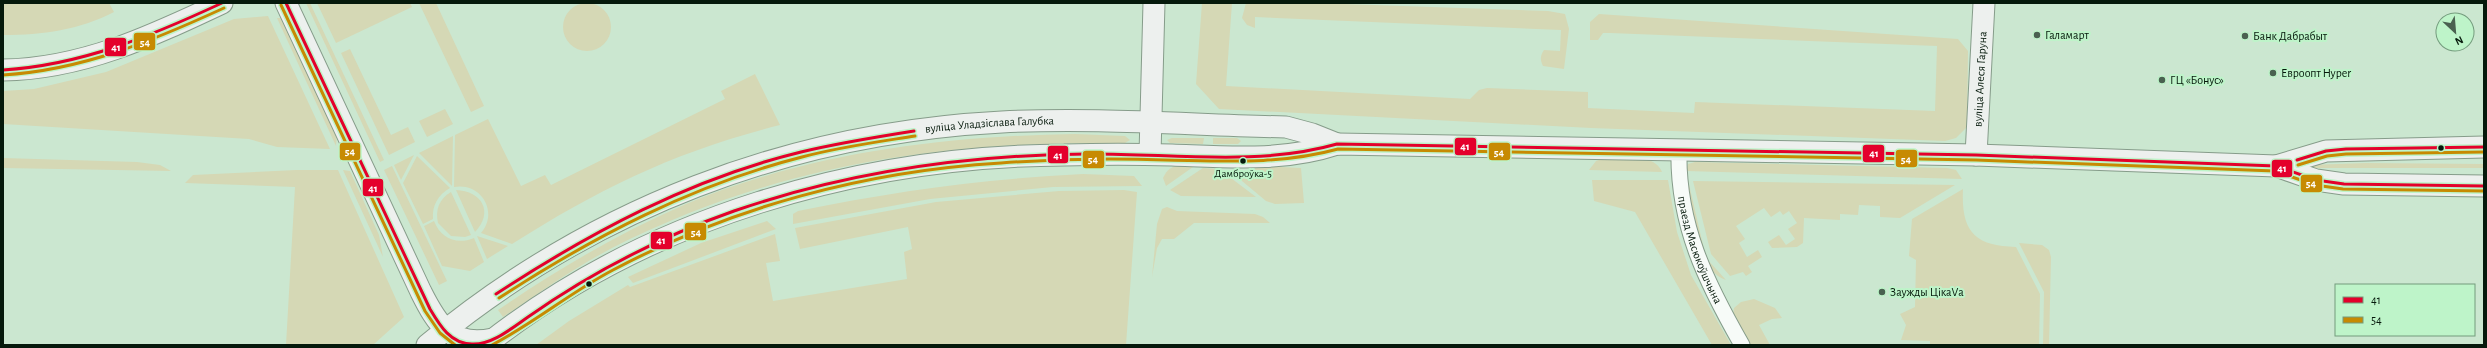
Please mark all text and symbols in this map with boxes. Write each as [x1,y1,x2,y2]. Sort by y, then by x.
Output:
north arrow [2435,12,2475,52]
place label: Галамарт [2045,29,2089,41]
street label: вуліца Алеся Гаруна [1971,30,1989,127]
marker: Галамарт [2032,30,2042,40]
place label: Банк Дабрабыт [2253,30,2328,42]
marker: Банк Дабрабыт [2240,31,2250,41]
line badge: 54 [133,32,156,51]
text: N [2453,34,2465,47]
line badge: 41 [104,37,127,57]
text: 54 [140,37,151,48]
text: 41 [111,42,121,53]
place label: Евроопт Hyper [2281,67,2351,80]
marker: Евроопт Hyper [2268,68,2278,78]
place label: ГЦ «Бонус» [2170,74,2224,87]
marker: ГЦ «Бонус» [2157,75,2167,85]
street label: вуліца Уладзіслава Галубка [924,114,1055,135]
line badge: 41 [1454,137,1477,156]
text: 41 [1460,141,1470,152]
line badge: 54 [339,142,361,161]
line badge: 54 [1488,142,1511,161]
unlabelled marker [2436,143,2446,153]
line badge: 41 [1862,144,1885,163]
line badge: 41 [1047,145,1069,164]
text: 54 [345,146,356,157]
text: 54 [1494,147,1505,158]
text: 41 [1869,148,1879,159]
line badge: 54 [1895,149,1918,168]
text: 41 [1053,150,1063,161]
line badge: 54 [1082,150,1105,169]
text: 54 [1088,154,1099,165]
text: 54 [1901,154,1912,165]
marker: Дамброўка-5 [1238,156,1248,166]
line badge: 41 [2271,159,2293,178]
text: 41 [2277,163,2287,174]
place label: Дамброўка-5 [1214,168,1272,179]
line badge: 54 [2300,174,2323,193]
line badge: 41 [362,178,384,197]
text: 54 [2306,178,2317,189]
text: 41 [368,183,378,194]
street label: праезд Масюкоўшчына [1676,195,1725,306]
line badge: 54 [684,222,707,241]
text: 54 [691,227,702,238]
line badge: 41 [650,231,673,250]
text: 41 [656,235,666,246]
unlabelled marker [584,279,594,289]
legend [2335,284,2475,336]
place label: Заужды ЦікаVа [1890,286,1964,299]
marker: Заужды ЦікаVа [1877,287,1887,297]
text: 41 [2371,294,2381,306]
text: 54 [2371,314,2382,326]

